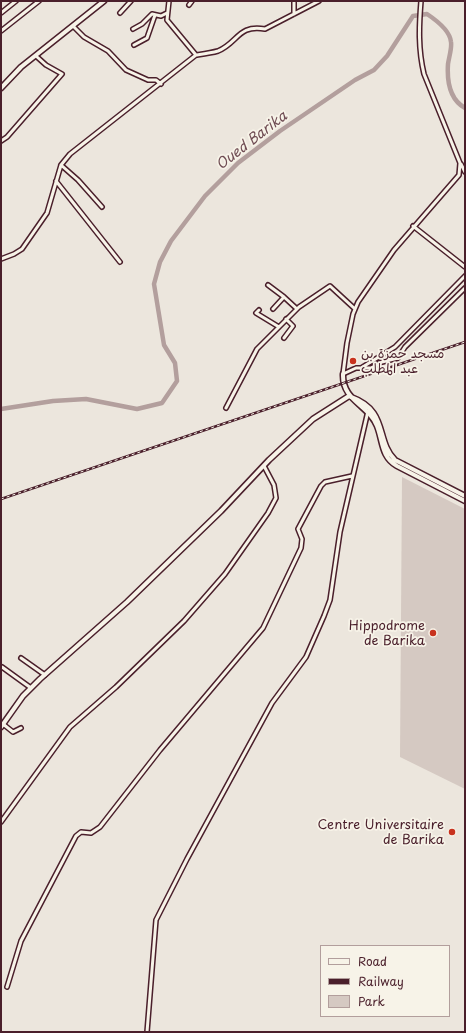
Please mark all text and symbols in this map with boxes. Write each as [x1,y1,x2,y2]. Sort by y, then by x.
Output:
water label: Oued Barika [213,108,291,174]
place label: مسجد حمزة بن عبد المطلب [361,346,444,377]
marker: مسجد حمزة بن عبد المطلب [348,356,358,366]
place label: Hippodrome de Barika [349,618,425,649]
marker: Hippodrome de Barika [428,628,438,638]
place label: Centre Universitaire de Barika [318,817,444,848]
marker: Centre Universitaire de Barika [447,827,457,837]
legend [320,945,450,1017]
text: Road [358,952,387,970]
text: Railway [358,972,404,990]
text: Park [358,992,385,1010]

